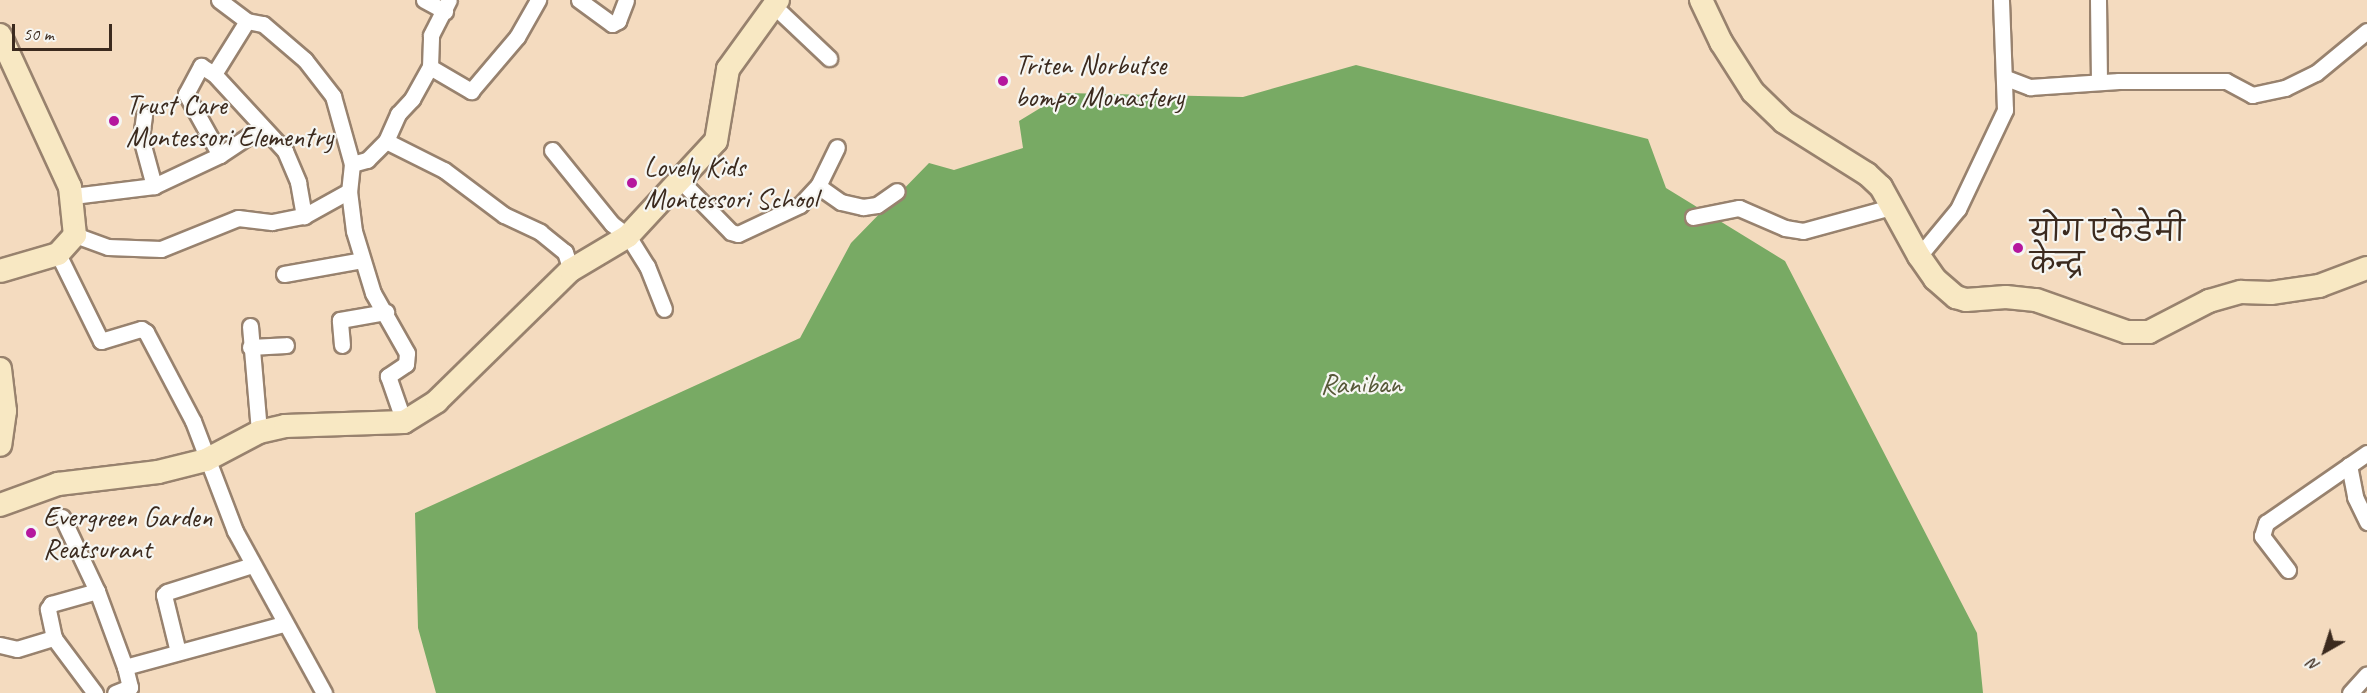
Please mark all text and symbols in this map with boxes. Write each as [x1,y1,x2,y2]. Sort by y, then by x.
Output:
scale bar [15,12,116,50]
text: 50 m [23,23,54,45]
place label: Triten Norbutse bompo Monastery [1015,48,1183,114]
marker: Triten Norbutse bompo Monastery [996,74,1010,88]
place label: Trust Care Montessori Elementry [126,88,334,154]
marker: Trust Care Montessori Elementry [107,114,121,128]
place label: Lovely Kids Montessori School [644,150,816,216]
marker: Lovely Kids Montessori School [625,176,639,190]
place label: योग एकेडेमी केन्द्र [2030,215,2185,281]
marker: योग एकेडेमी केन्द्र [2011,241,2025,255]
park label: Raniban [1320,367,1402,401]
place label: Evergreen Garden Reatsurant [43,500,212,566]
marker: Evergreen Garden Reatsurant [24,526,38,540]
north arrow [2295,621,2355,681]
text: N [2304,654,2324,676]

